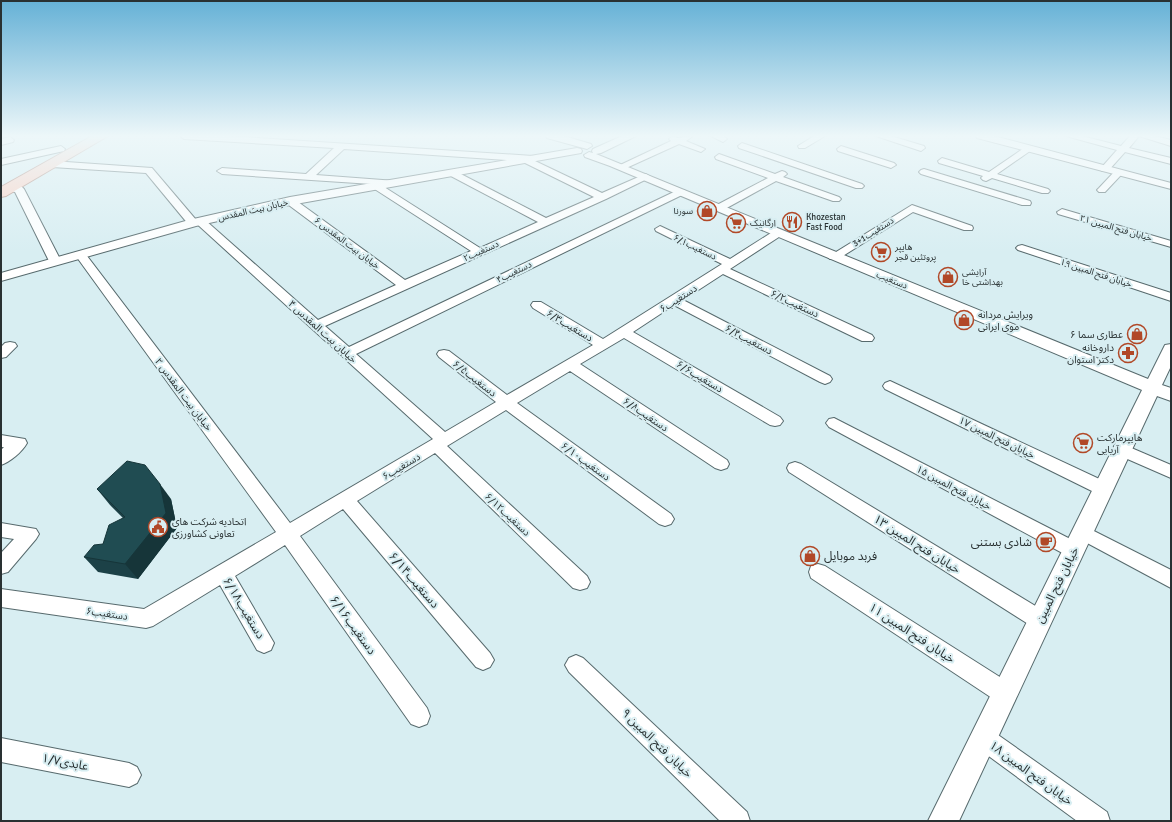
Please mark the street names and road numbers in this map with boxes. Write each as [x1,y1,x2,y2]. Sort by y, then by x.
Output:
street label: خیابان بیت المقدس [217,197,289,224]
street label: خیابان فتح المبین ۲۱ [1078,213,1153,245]
street label: خیابان بیت المقدس ۶ [312,215,382,272]
street label: 3+1دستغیب [850,215,896,250]
street label: دستغیب۶/۱ [671,232,718,263]
street label: ۲دستغیب [462,239,501,264]
street label: خیابان فتح المبین ۱۹ [1058,257,1133,291]
street label: دستغیب۴ [495,259,534,286]
street label: دستغیب [875,269,909,292]
street label: دستغیب۶ [658,282,700,315]
street label: دستغیب۶/۲ [769,288,821,320]
street label: خیابان بیت المقدس ۴ [286,298,359,366]
street label: دستغیب۶/۳ [544,307,595,344]
street label: دستغیب۶/۴ [723,322,774,357]
street label: خیابان بیت المقدس ۲ [152,356,214,433]
street label: دستغیب۶/۵ [450,358,499,400]
street label: دستغیب۶/۶ [674,358,725,395]
street label: دستغیب۶/۸ [621,395,670,434]
street label: خیابان فتح المبین ۱۷ [956,414,1037,462]
street label: دستغیب۶/۱۰ [559,440,612,484]
street label: دستغیب۶ [380,451,423,483]
street label: خیابان فتح المبین ۱۵ [914,463,993,514]
street label: دستغیب۶/۱۲ [482,491,533,539]
street label: خیابان فتح المبین ۱۳ [870,512,963,578]
street label: خیابان فتح المبین [1032,545,1083,626]
street label: دستغیب۶/۱۴ [385,549,442,612]
street label: دستغیب۶/۱۸ [219,575,268,642]
street label: دستغیب۶/۱۶ [326,593,379,658]
street label: خیابان فتح المبین ۱۱ [865,600,958,668]
street label: دستغیب۶ [85,605,129,623]
street label: خیابان فتح المبین ۹ [617,706,695,782]
street label: خیابان فتح المبین ۱۸ [985,738,1075,810]
street label: عابدی۱/۷ [40,751,89,774]

